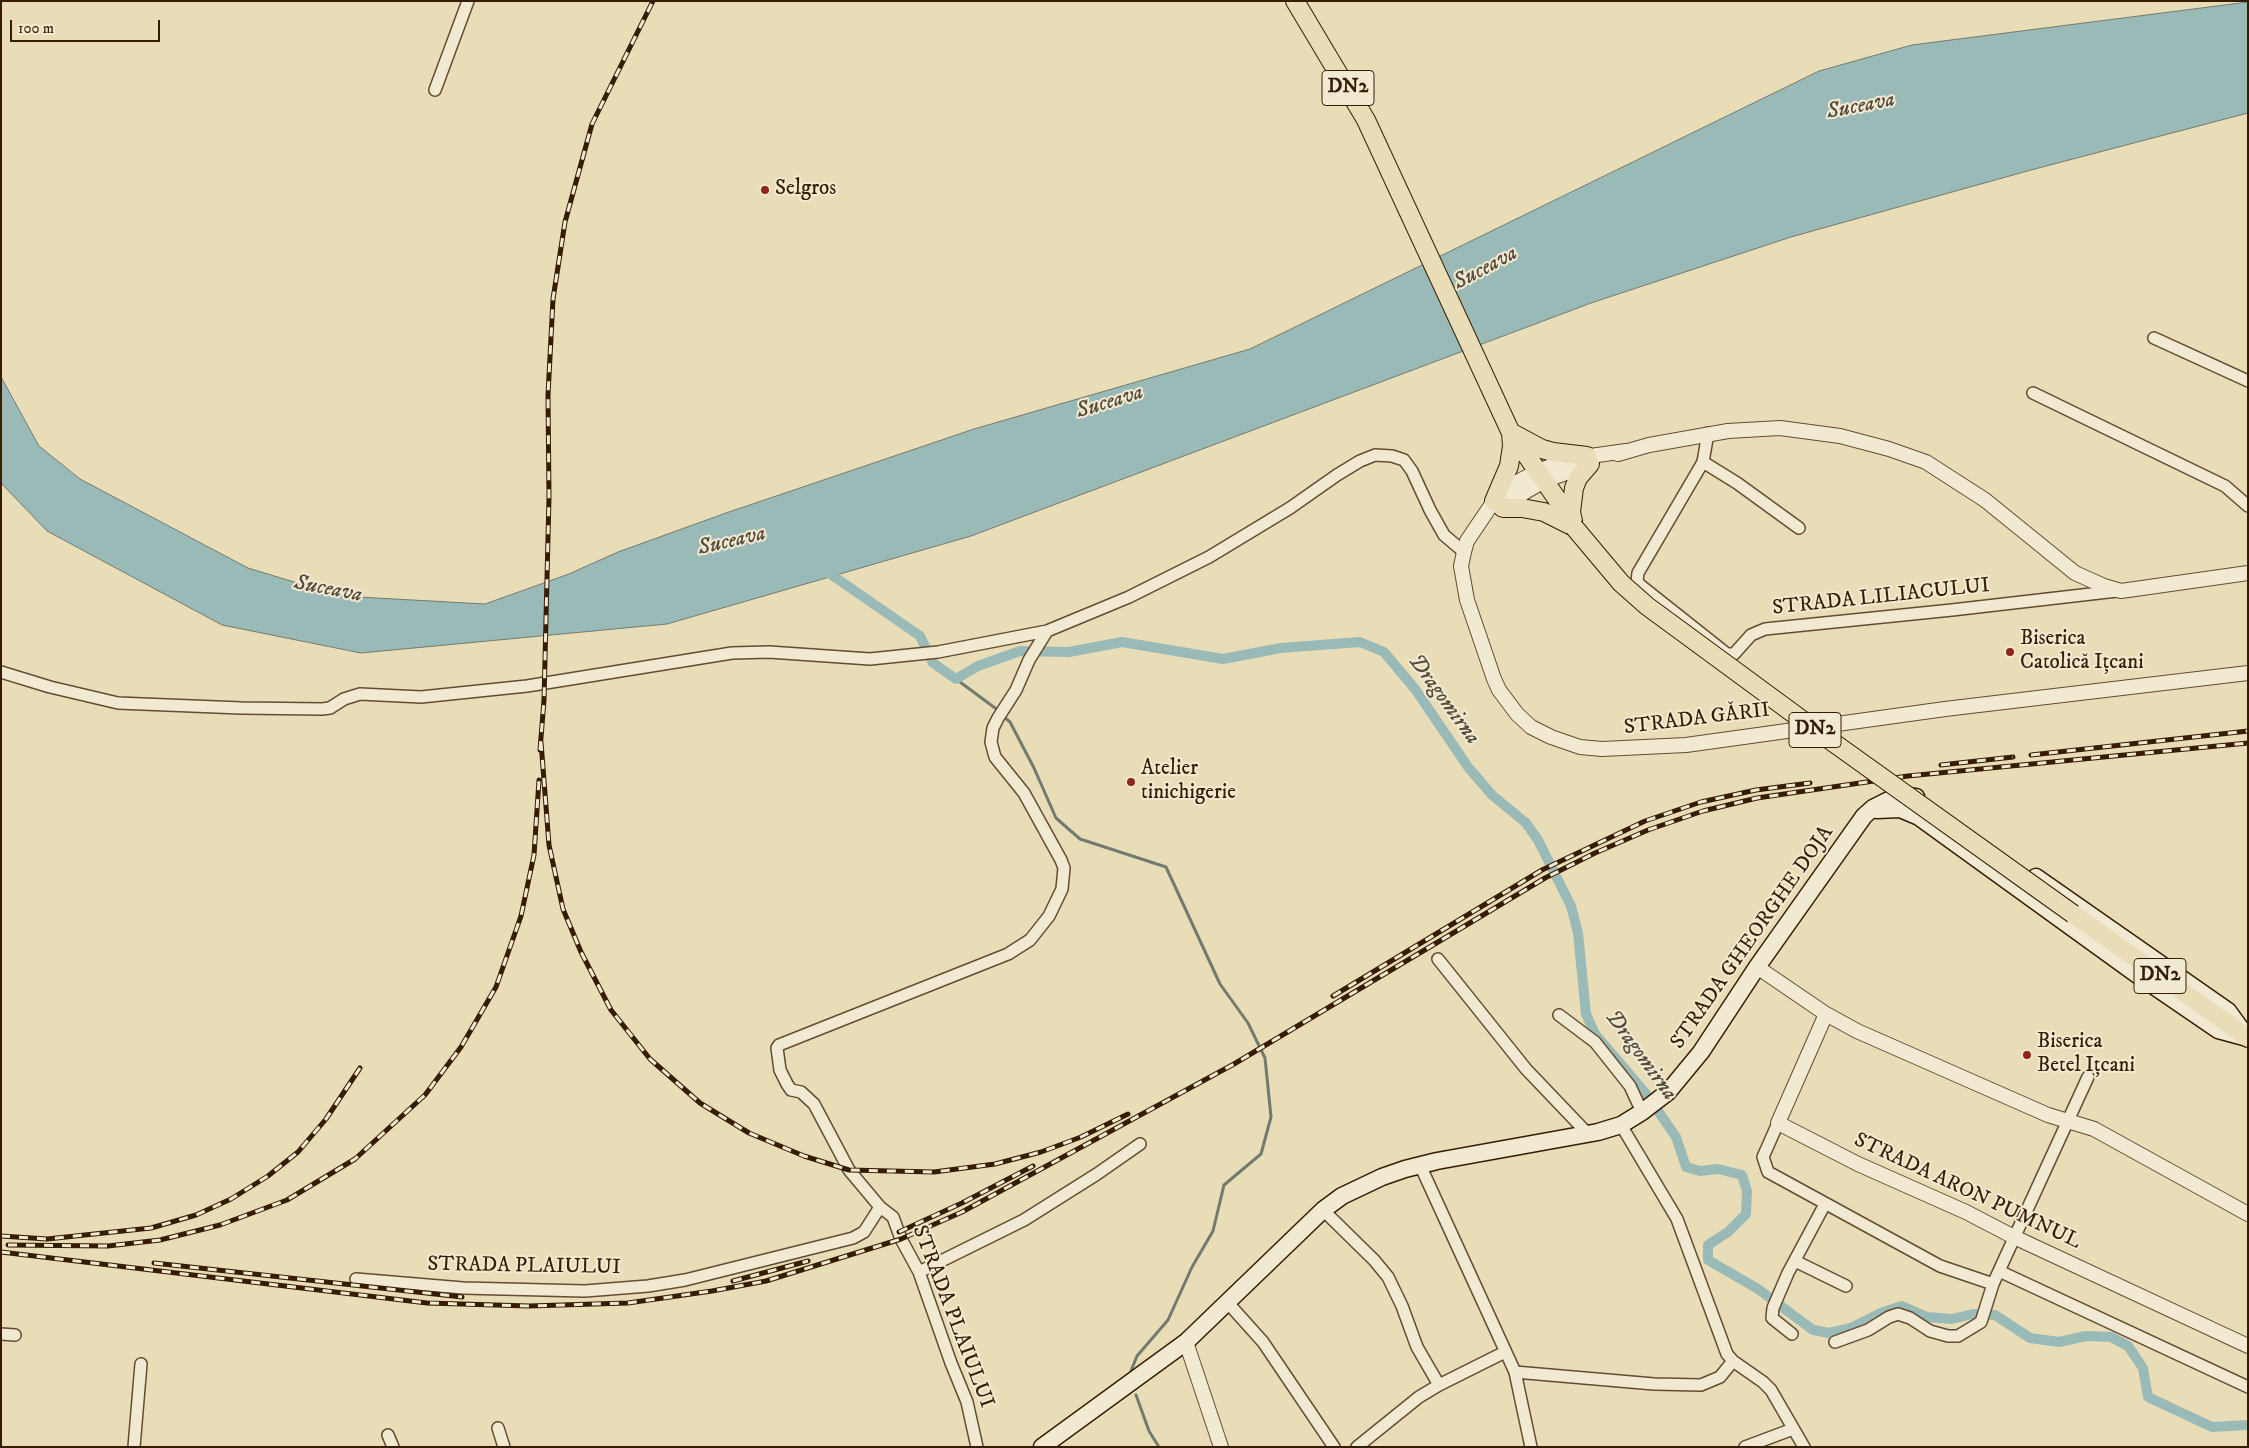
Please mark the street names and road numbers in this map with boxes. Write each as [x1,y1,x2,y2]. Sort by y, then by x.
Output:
road number: DN2 [1322,70,1374,106]
street label: STRADA LILIACULUI [1771,574,1991,622]
street label: STRADA GĂRII [1623,699,1771,741]
road number: DN2 [1789,712,1841,748]
street label: STRADA GHEORGHE DOJA [1666,822,1840,1054]
road number: DN2 [2134,958,2186,994]
street label: STRADA ARON PUMNUL [1850,1128,2084,1256]
street label: STRADA PLAIULUI [906,1222,998,1412]
street label: STRADA PLAIULUI [427,1253,621,1281]

